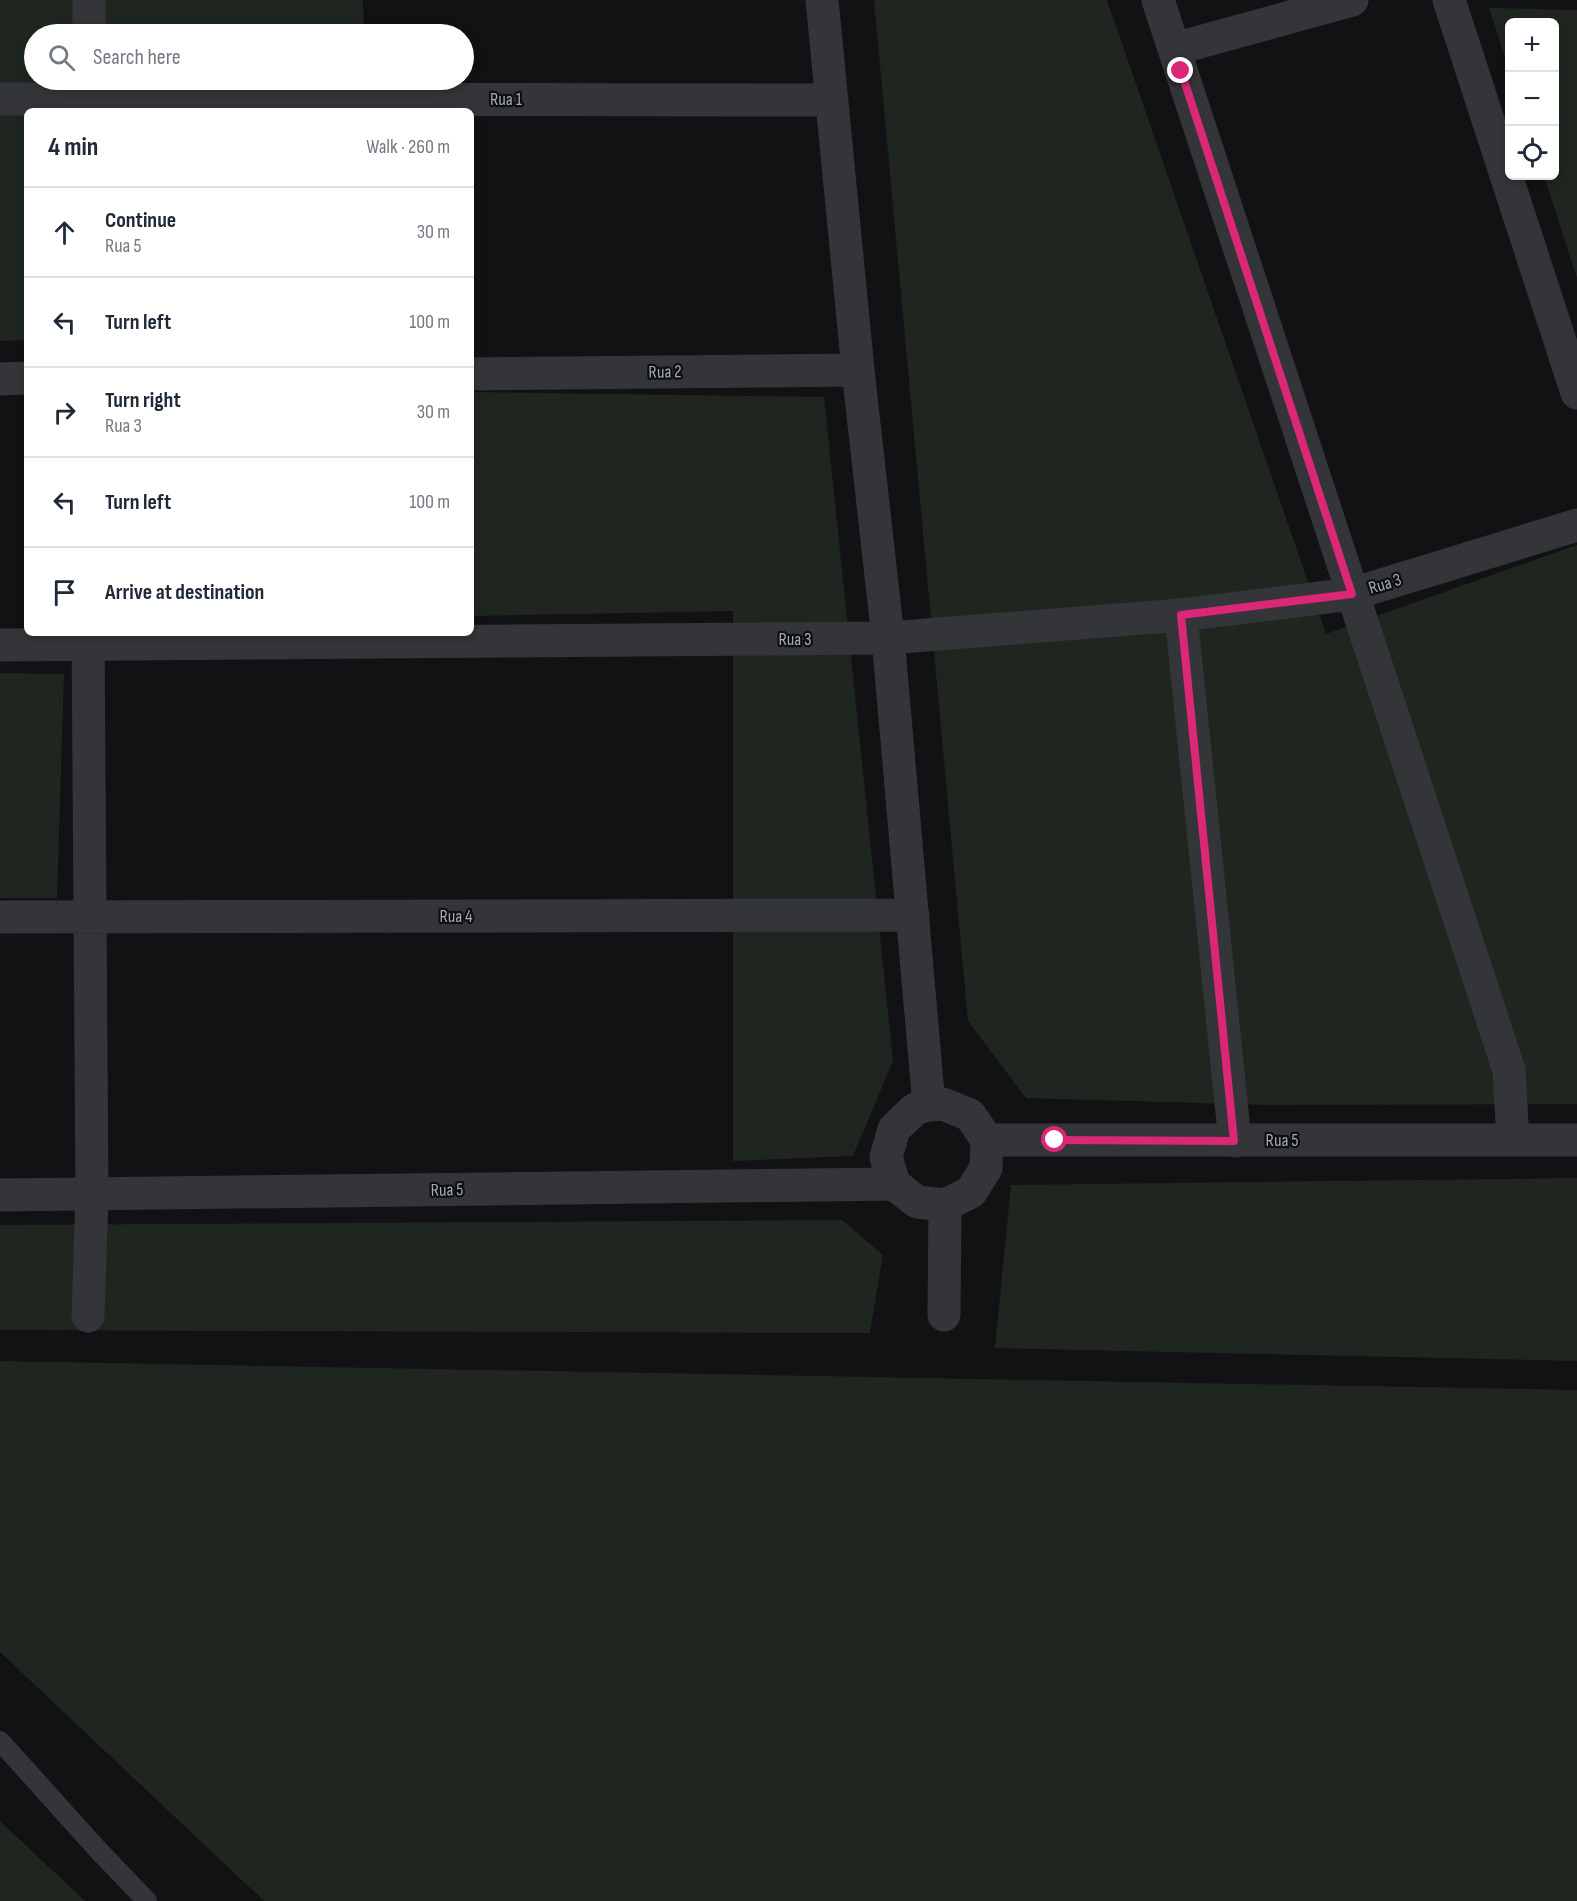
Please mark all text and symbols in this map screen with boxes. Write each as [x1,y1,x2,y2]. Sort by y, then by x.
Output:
map controls [1505,18,1559,180]
button: + [1505,18,1559,72]
search box [24,24,474,90]
icon: search [45,41,78,74]
text: Search here [93,44,180,71]
route end [1167,57,1193,83]
button: − [1505,72,1559,126]
street label: Rua 1 [490,89,523,110]
button: locate [1505,126,1559,180]
text: 4 min [48,132,98,163]
text: Walk · 260 m [366,135,450,159]
text: Continue [105,207,176,234]
icon: ahead [48,216,81,249]
text: 30 m [417,220,450,244]
text: Rua 5 [105,234,142,258]
icon: left [48,306,81,339]
text: Turn left [105,309,171,336]
text: 100 m [409,310,450,334]
street label: Rua 2 [648,361,682,383]
text: Turn right [105,387,181,414]
icon: right [48,396,81,429]
text: 30 m [417,400,450,424]
text: Rua 3 [105,414,142,438]
icon: left [48,486,81,519]
text: Turn left [105,489,171,516]
text: 100 m [409,490,450,514]
street label: Rua 3 [1366,569,1404,599]
icon: arrive [48,576,81,609]
text: Arrive at destination [105,579,264,606]
street label: Rua 3 [778,629,812,650]
street label: Rua 4 [439,906,473,927]
route start [1041,1126,1067,1152]
street label: Rua 5 [1266,1130,1298,1151]
street label: Rua 5 [430,1179,464,1201]

